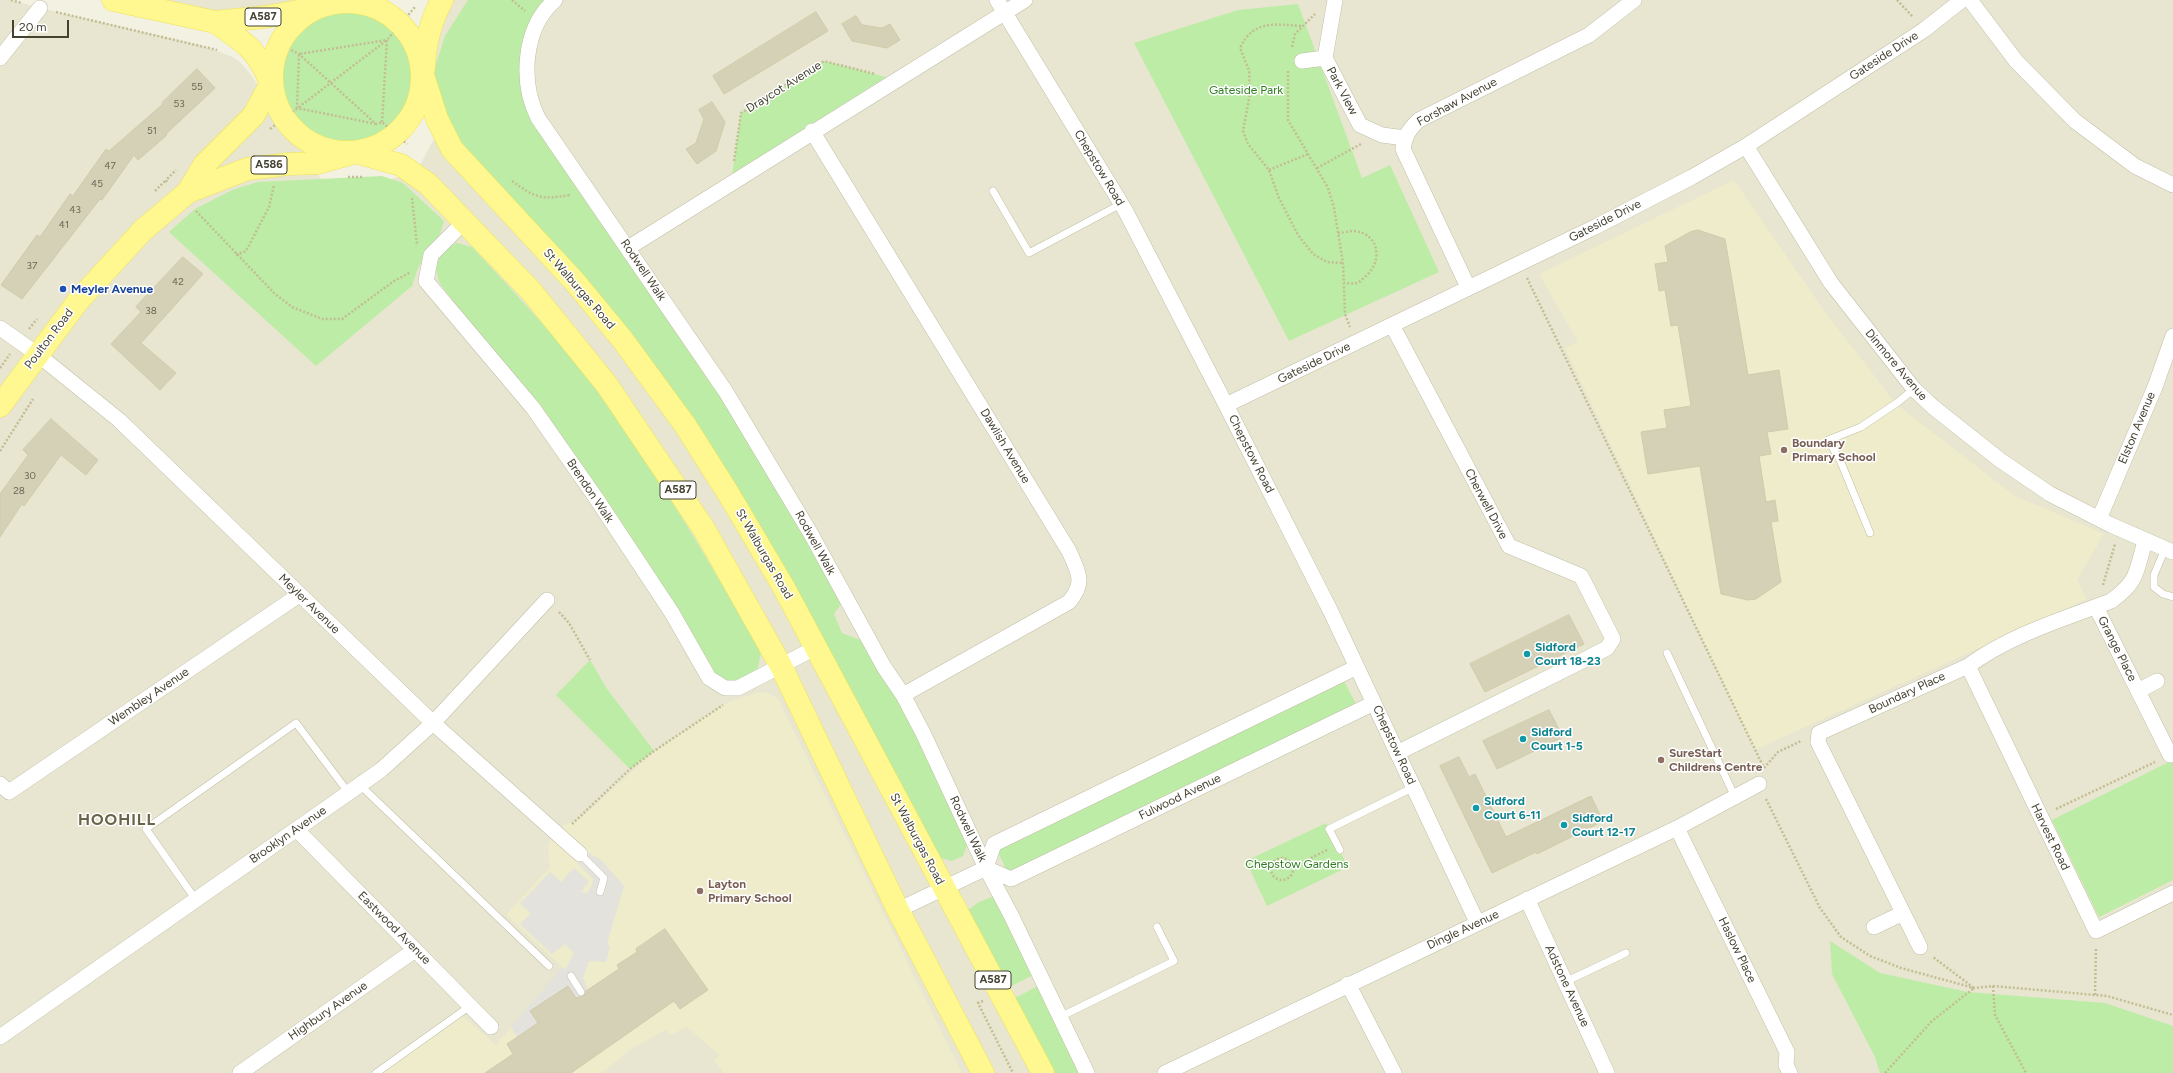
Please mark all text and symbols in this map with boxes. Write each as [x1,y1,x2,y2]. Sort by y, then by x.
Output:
road number: A587 [245,8,281,26]
scale bar [14,12,71,38]
text: 20 m [19,20,47,34]
street label: Gateside Drive [1847,28,1921,84]
street label: Draycot Avenue [744,58,824,116]
street label: Park View [1323,64,1361,118]
street label: Forshaw Avenue [1414,75,1500,129]
house number: 55 [191,81,203,93]
park label: Gateside Park [1209,83,1283,97]
house number: 53 [173,98,185,110]
house number: 51 [147,125,157,137]
street label: Chepstow Road [1071,127,1127,209]
road number: A586 [251,156,287,174]
house number: 47 [104,160,116,172]
house number: 45 [91,178,103,190]
street label: Gateside Drive [1567,197,1643,245]
house number: 43 [69,204,81,216]
house number: 41 [59,219,69,231]
street label: Rodwell Walk [617,236,669,304]
street label: St Walburgas Road [540,246,618,332]
house number: 37 [27,260,37,272]
house number: 42 [172,276,184,288]
place label: Meyler Avenue [71,282,153,296]
marker: Meyler Avenue [58,284,68,294]
house number: 38 [145,305,157,317]
street label: Poulton Road [22,306,76,372]
street label: Dinmore Avenue [1862,326,1930,404]
street label: Gateside Drive [1275,339,1353,387]
street label: Elston Avenue [2115,390,2159,466]
street label: Dawlish Avenue [977,406,1033,486]
street label: Chepstow Road [1225,412,1277,496]
place label: Boundary Primary School [1792,436,1876,464]
marker: Boundary Primary School [1779,445,1789,455]
street label: Brendon Walk [563,456,617,526]
street label: Cherwell Drive [1461,466,1511,542]
house number: 30 [24,470,36,482]
road number: A587 [660,481,696,499]
house number: 28 [13,485,25,497]
street label: St Walburgas Road [732,506,796,602]
street label: Rodwell Walk [791,508,839,578]
street label: Meyler Avenue [275,571,343,637]
street label: Grange Place [2094,614,2140,684]
place label: Sidford Court 18-23 [1535,640,1601,668]
marker: Sidford Court 18-23 [1522,649,1532,659]
street label: Wembley Avenue [106,665,192,729]
street label: Boundary Place [1866,669,1948,717]
street label: Chepstow Road [1369,703,1419,787]
place label: Sidford Court 1-5 [1531,725,1583,753]
marker: Sidford Court 1-5 [1518,734,1528,744]
place label: SureStart Childrens Centre [1669,746,1762,774]
marker: SureStart Childrens Centre [1656,755,1666,765]
street label: Fulwood Avenue [1137,771,1223,823]
street label: St Walburgas Road [887,791,947,887]
street label: Rodwell Walk [946,794,990,864]
place label: Sidford Court 6-11 [1484,794,1541,822]
street label: Harvest Road [2028,801,2072,873]
street label: Brooklyn Avenue [247,803,329,867]
marker: Sidford Court 6-11 [1471,803,1481,813]
district label: HOOHILL [78,810,156,830]
place label: Sidford Court 12-17 [1572,811,1635,839]
marker: Sidford Court 12-17 [1559,820,1569,830]
park label: Chepstow Gardens [1245,857,1349,871]
place label: Layton Primary School [708,877,792,905]
marker: Layton Primary School [695,886,705,896]
street label: Eastwood Avenue [355,889,433,967]
street label: Dingle Avenue [1425,907,1501,953]
street label: Haslow Place [1715,915,1759,985]
street label: Adstone Avenue [1542,943,1592,1029]
road number: A587 [975,971,1011,989]
street label: Highbury Avenue [286,978,370,1044]

